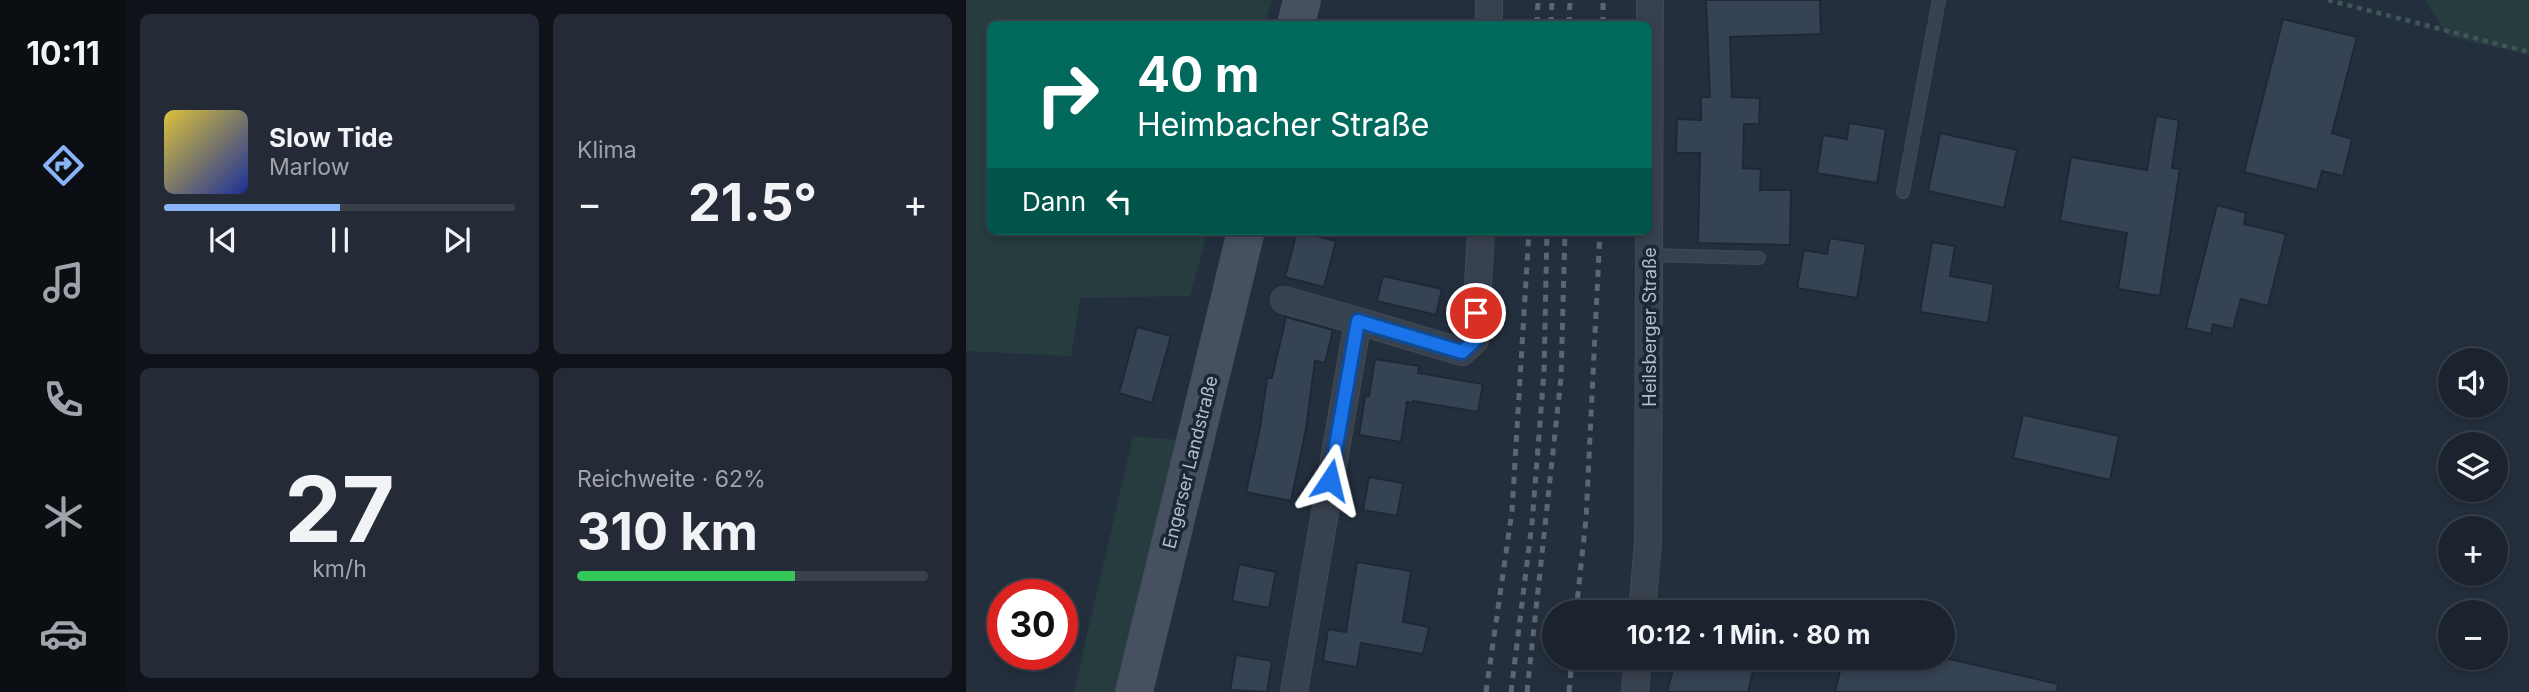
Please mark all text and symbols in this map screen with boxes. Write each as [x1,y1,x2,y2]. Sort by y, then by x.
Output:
text: 10:11 [26,34,100,73]
text: 40 m [1137,45,1260,104]
icon: right [1022,49,1113,140]
text: Heimbacher Straße [1137,105,1429,144]
text: Slow Tide [269,122,393,153]
text: Klima [577,136,637,164]
icon: directions [39,141,88,190]
text: Marlow [269,153,349,181]
text: 21.5° [688,171,817,234]
text: − [577,180,602,226]
text: + [903,180,928,226]
icon: left [1100,182,1138,220]
text: Dann [1022,186,1086,217]
icon: previous [204,221,242,259]
icon: pause [321,221,359,259]
icon: next [438,221,476,259]
street label: Heilsberger Straße [1639,247,1660,407]
icon: music [39,258,88,307]
pin [1446,283,1506,343]
icon: arrive [1457,294,1495,332]
map controls [2438,348,2508,670]
button: sound [2438,348,2508,418]
street label: Engerser Landstraße [1158,373,1222,551]
icon: phone [39,375,88,424]
button: layers [2438,432,2508,502]
position arrow [1293,443,1367,517]
text: 27 [284,454,395,564]
text: Reichweite · 62% [577,465,766,493]
icon: climate [39,492,88,541]
text: 310 km [577,500,758,563]
button: + [2438,516,2508,586]
text: km/h [312,555,367,583]
speed limit sign: 30 [987,579,1078,670]
button: − [2438,600,2508,670]
icon: car [39,609,88,658]
text: 10:12 · 1 Min. · 80 m [1626,619,1871,650]

